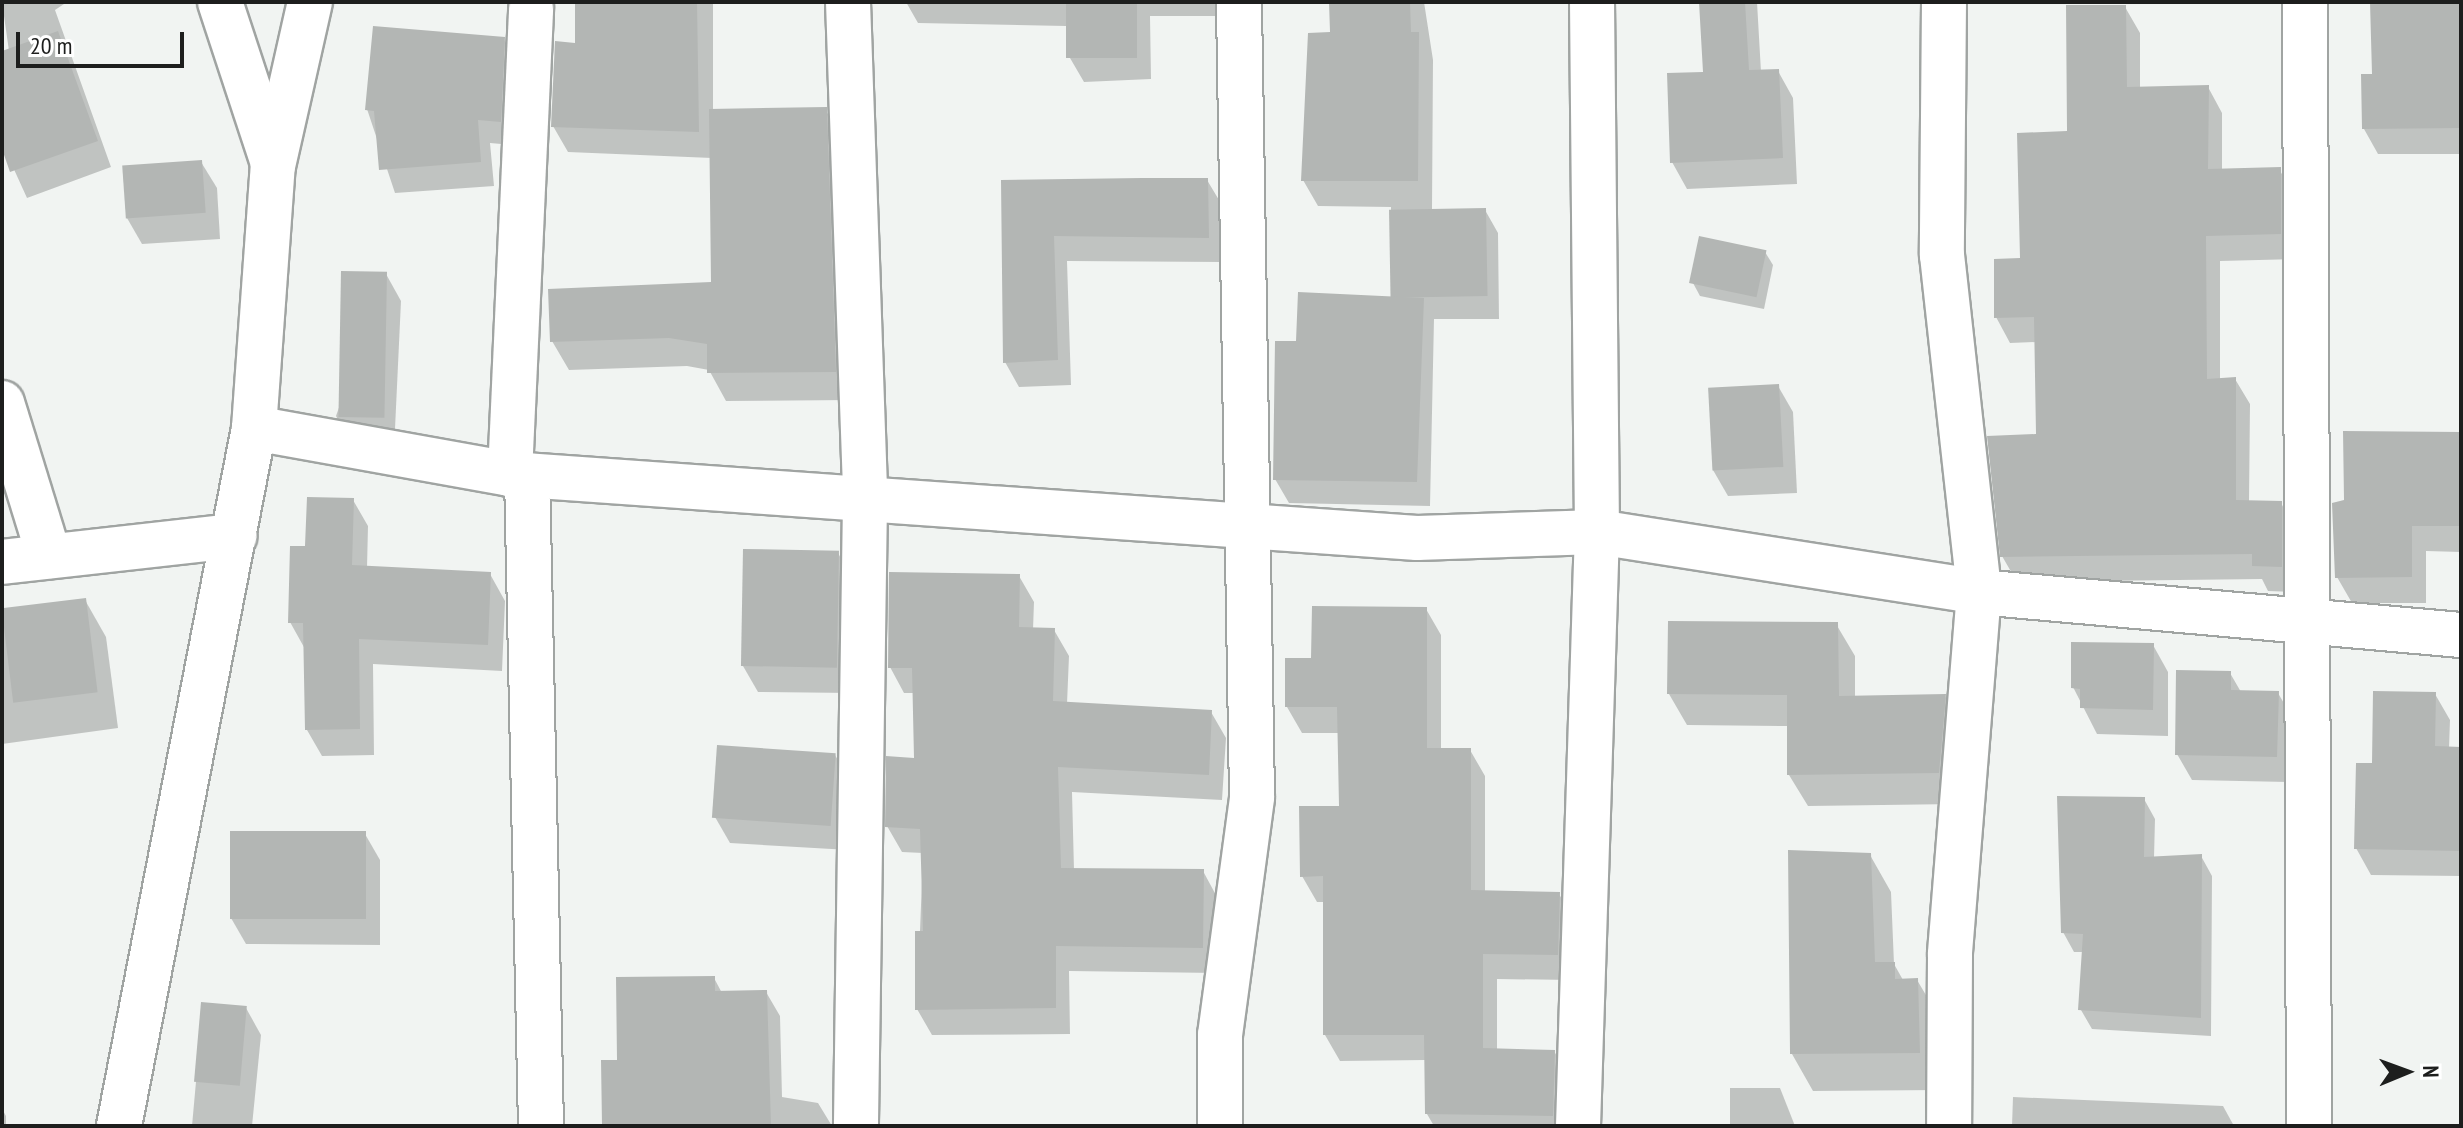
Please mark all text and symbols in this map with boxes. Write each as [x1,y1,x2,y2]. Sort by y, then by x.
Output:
scale bar [20,16,188,66]
text: 20 m [30,30,72,61]
north arrow [2367,1032,2447,1112]
text: N [2417,1065,2445,1078]

